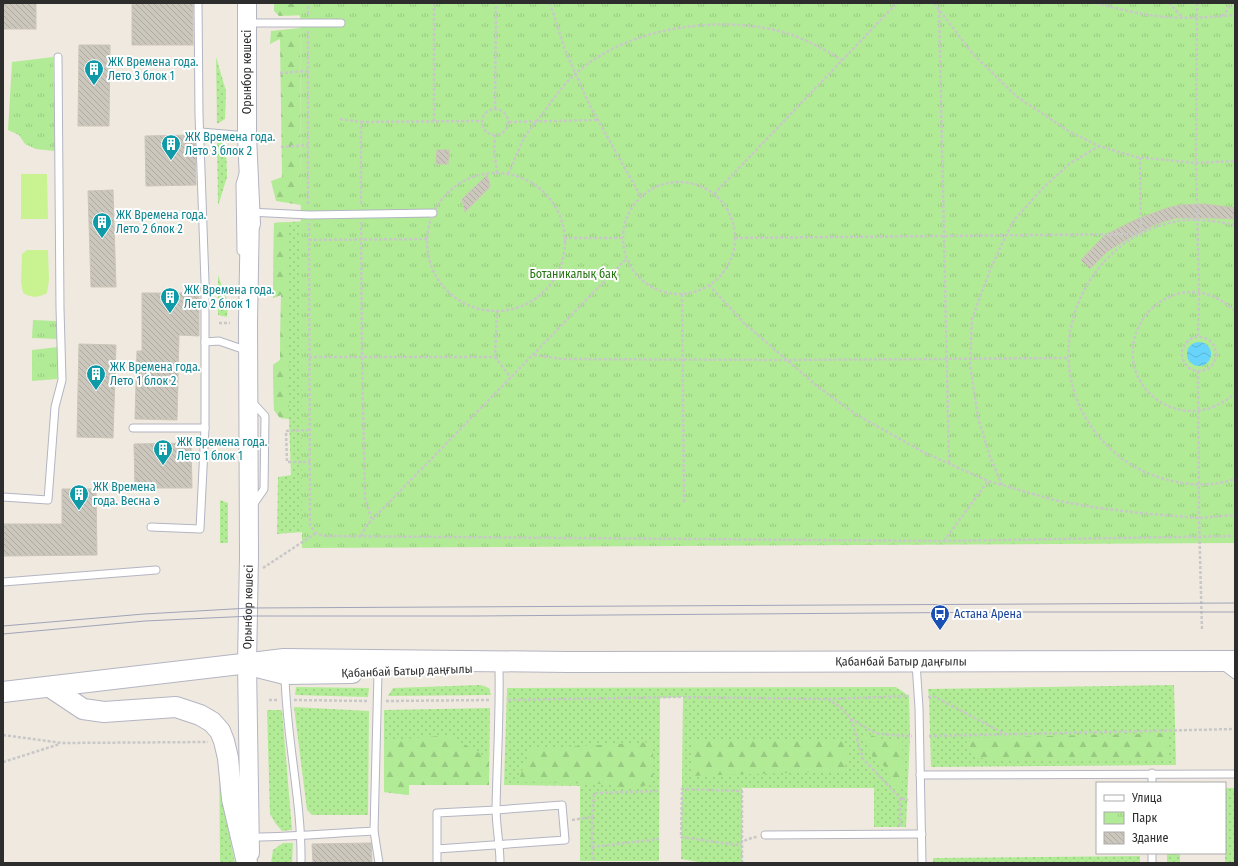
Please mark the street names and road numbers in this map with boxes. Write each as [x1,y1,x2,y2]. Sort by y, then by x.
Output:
street label: Орынбор көшесі [240,30,254,114]
street label: Орынбор көшесі [240,565,256,649]
street label: Қабанбай Батыр даңғылы [835,654,967,669]
street label: Қабанбай Батыр даңғылы [341,662,473,680]

